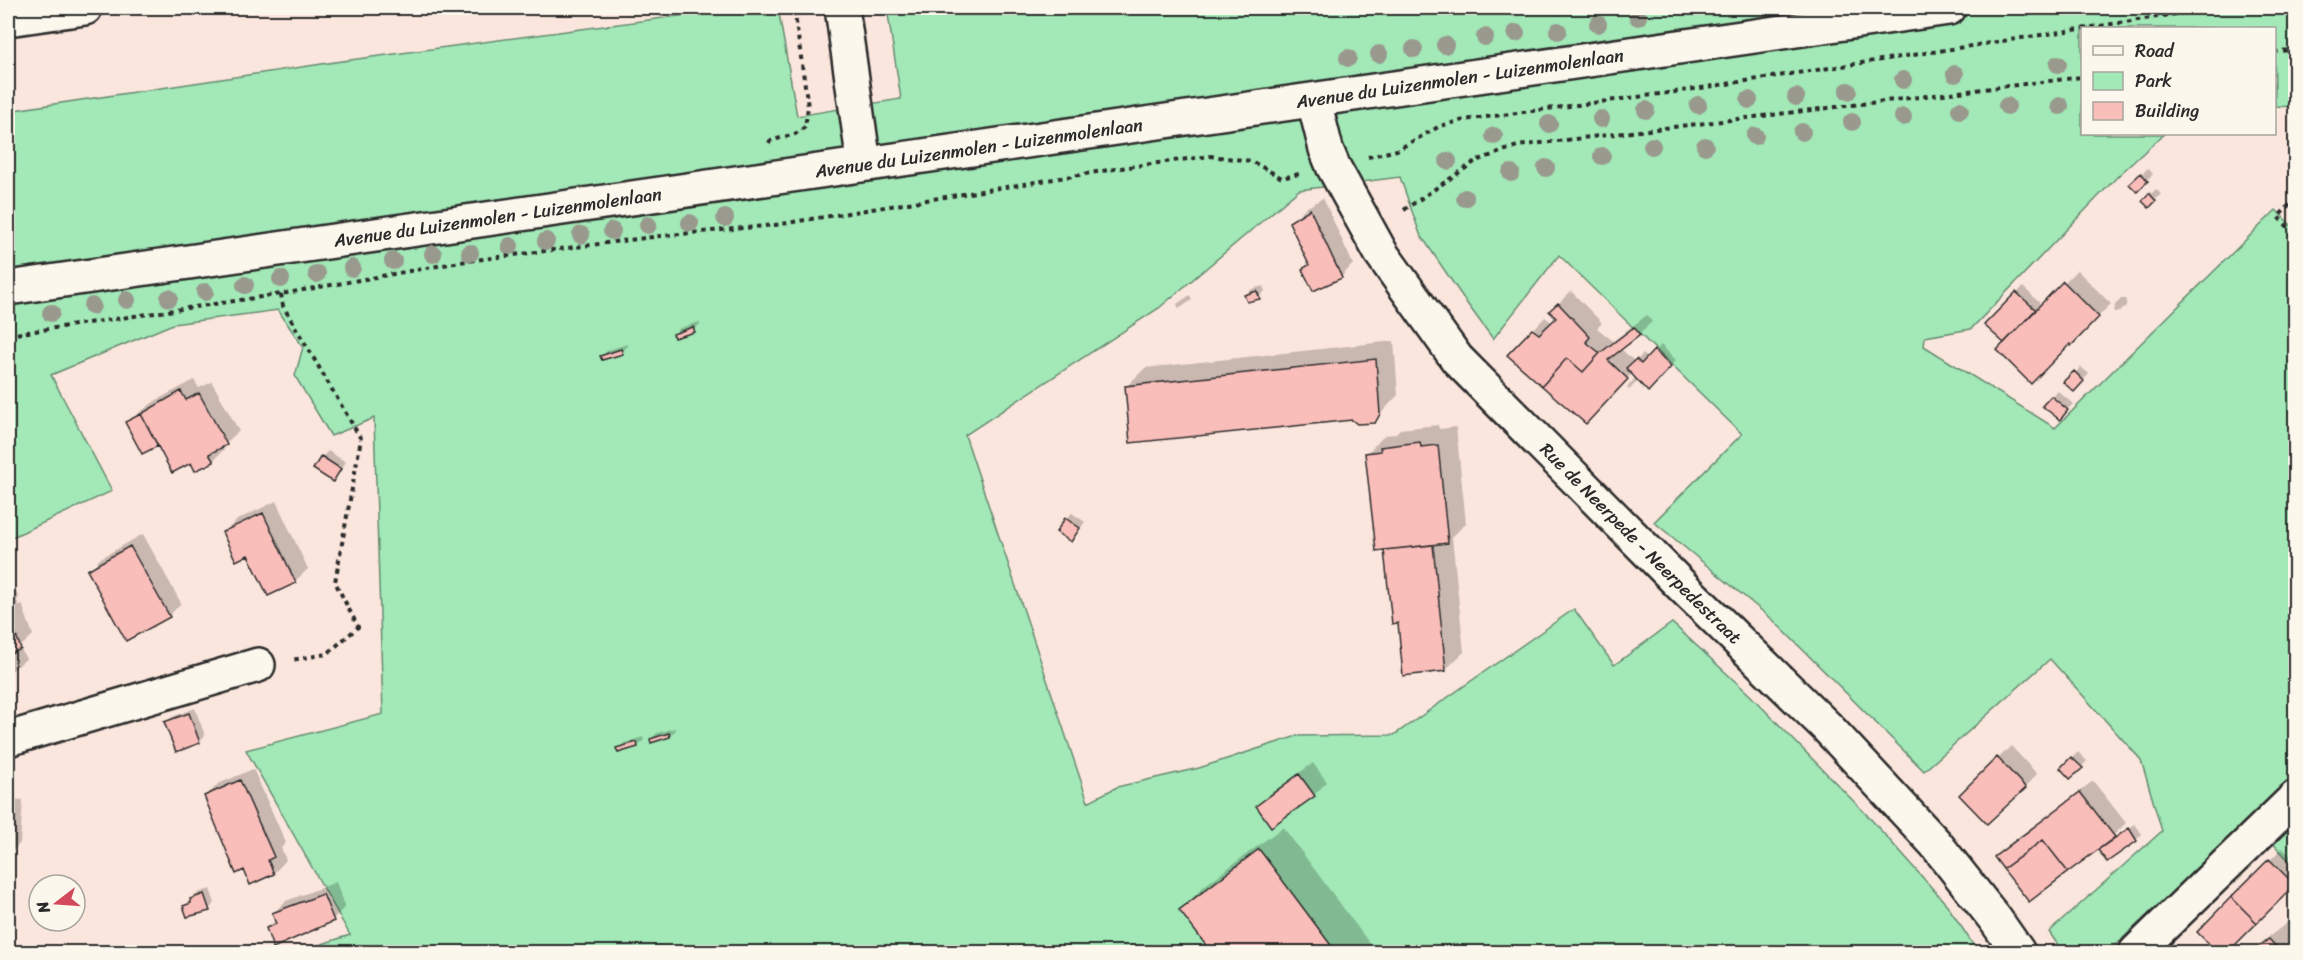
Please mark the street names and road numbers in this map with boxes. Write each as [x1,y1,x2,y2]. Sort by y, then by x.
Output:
street label: Avenue du Luizenmolen - Luizenmolenlaan [1293,39,1626,118]
street label: Avenue du Luizenmolen - Luizenmolenlaan [812,108,1145,188]
street label: Avenue du Luizenmolen - Luizenmolenlaan [331,178,664,257]
street label: Rue de Neerpede - Neerpedestraat [1532,435,1749,652]

